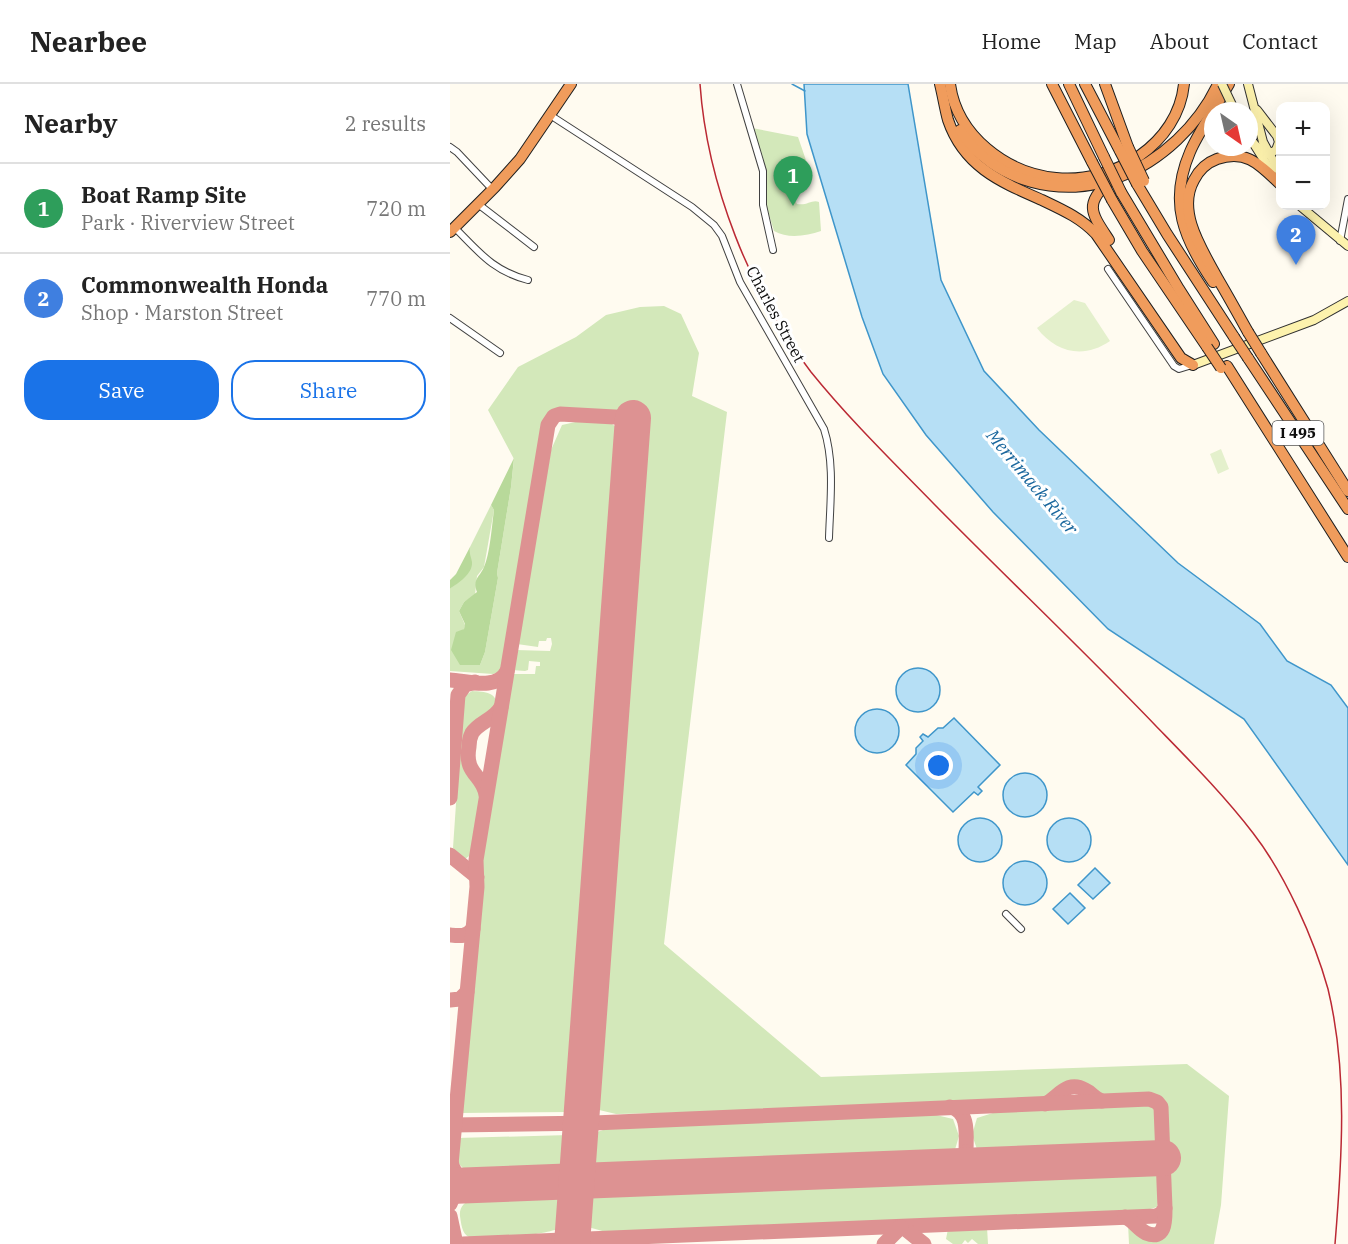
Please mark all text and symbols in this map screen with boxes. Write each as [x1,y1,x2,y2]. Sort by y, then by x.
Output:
text: Nearbee [30,23,147,60]
text: Home [981,27,1041,55]
text: Map [1074,27,1117,55]
text: About [1150,27,1209,55]
text: Contact [1242,27,1318,55]
north arrow [1204,102,1258,156]
map controls [1276,102,1330,210]
button: + [1276,102,1330,156]
text: Nearby [24,106,118,140]
text: 2 results [345,110,426,137]
pin: 1 [774,156,812,206]
button: − [1276,156,1330,210]
text: Boat Ramp Site [81,180,246,209]
text: 1 [38,195,50,222]
text: 720 m [366,195,426,222]
text: Park · Riverview Street [81,209,295,236]
pin: 2 [1276,216,1316,265]
street label: Charles Street [742,262,810,366]
text: Commonwealth Honda [81,270,328,299]
text: 2 [38,285,50,312]
text: 770 m [366,285,426,312]
text: Shop · Marston Street [81,299,283,326]
button: Save [24,360,219,420]
button: Share [231,360,426,420]
road number: I 495 [1272,421,1324,445]
water label: Merrimack River [981,424,1084,540]
your location [924,751,953,780]

